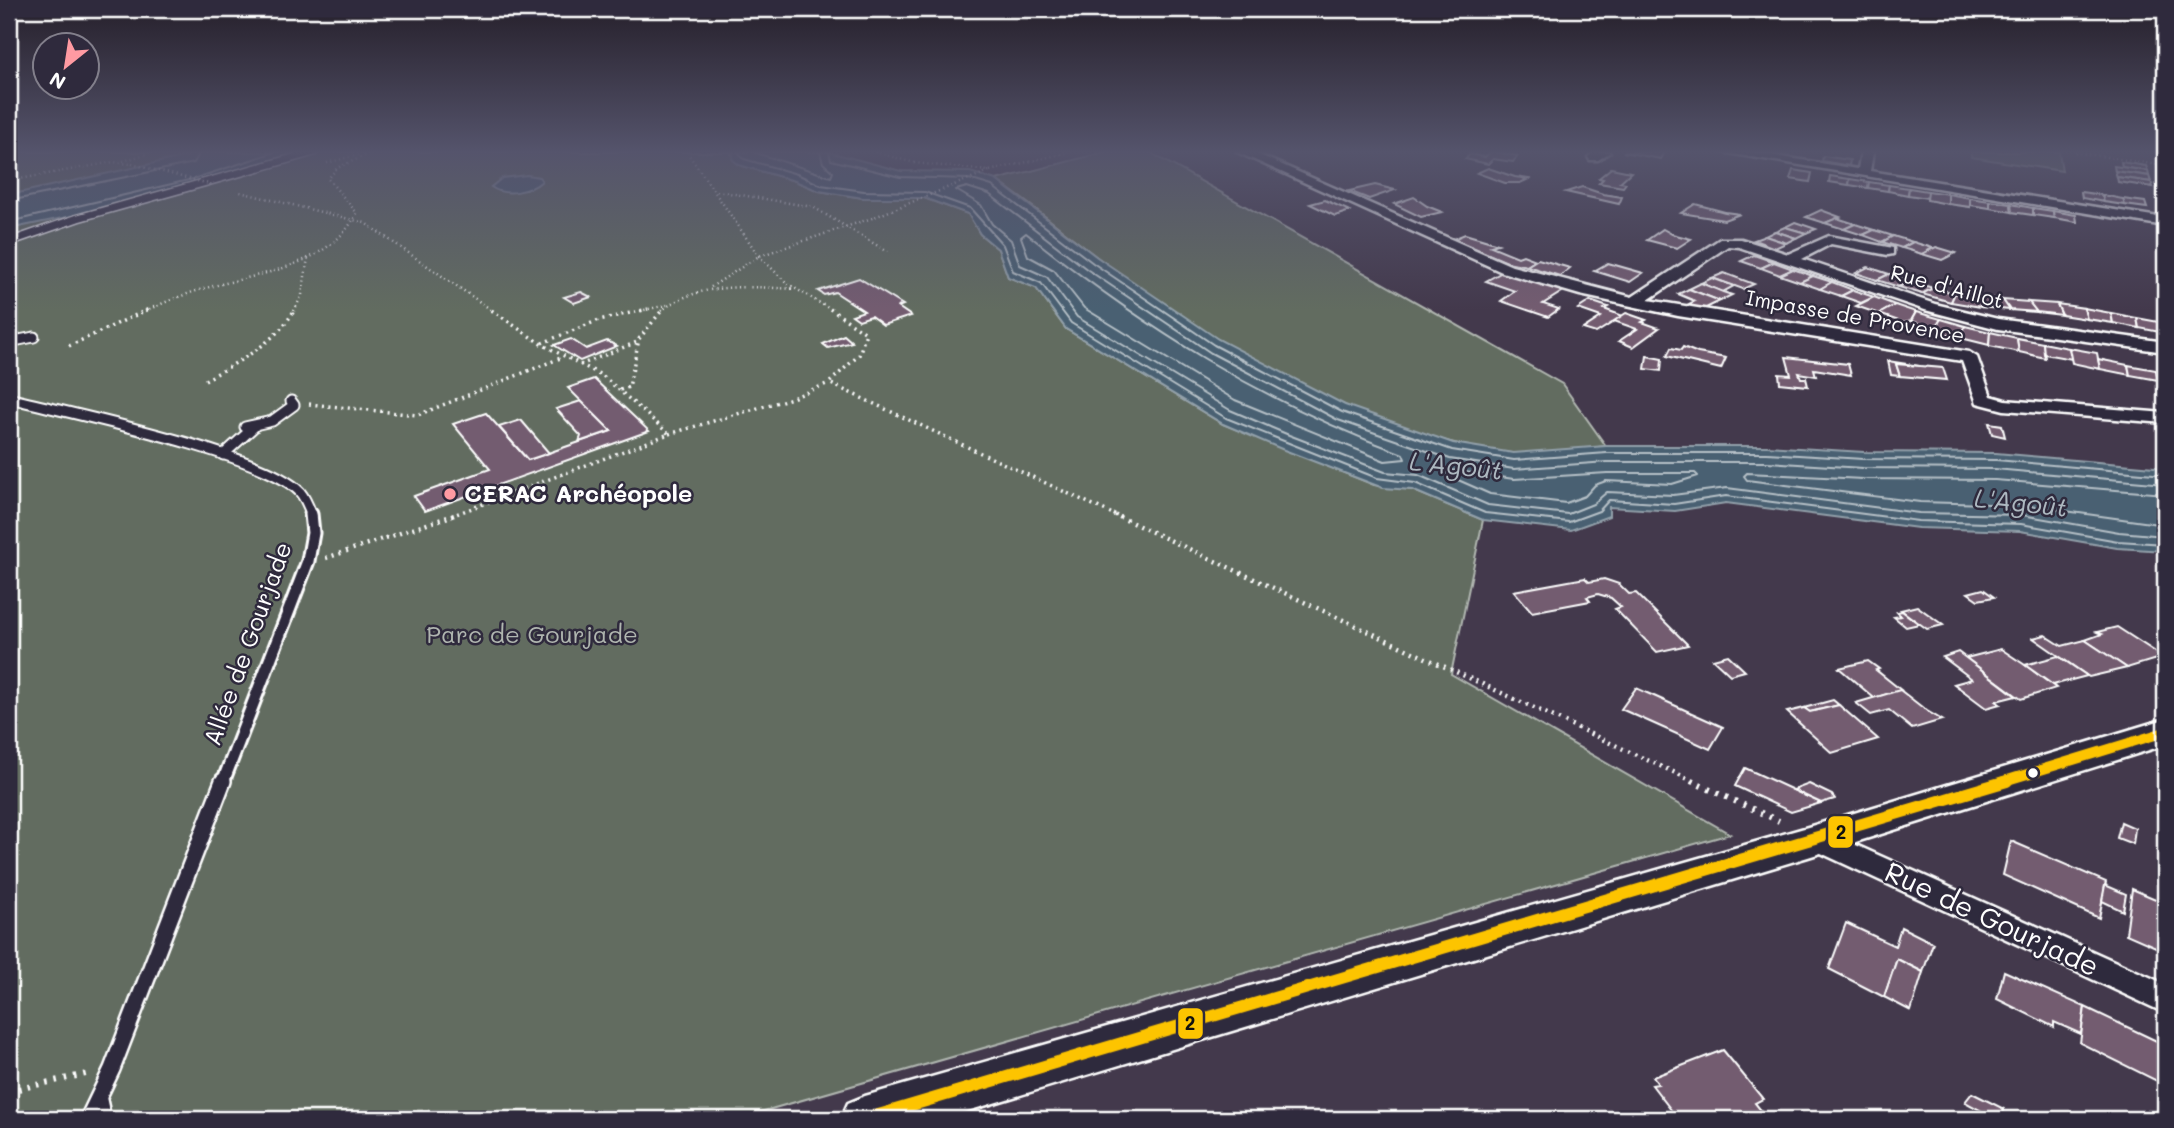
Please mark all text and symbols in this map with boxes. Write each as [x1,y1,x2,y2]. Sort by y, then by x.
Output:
north arrow [32,32,102,102]
text: N [45,67,70,96]
street label: Rue d'Aillot [1888,258,2007,314]
street label: Impasse de Provence [1744,283,1967,348]
water label: L'Agoût [1408,443,1504,487]
place label: CERAC Archéopole [464,477,692,508]
water label: L'Agoût [1973,480,2069,524]
marker: CERAC Archéopole [442,486,458,502]
street label: Allée de Gourjade [195,538,298,749]
park label: Parc de Gourjade [426,618,638,649]
unlabelled marker [2026,766,2040,780]
line badge: 2 [1827,815,1854,849]
text: 2 [1836,819,1846,844]
street label: Rue de Gourjade [1880,853,2105,983]
line badge: 2 [1177,1007,1204,1040]
text: 2 [1185,1010,1195,1035]

